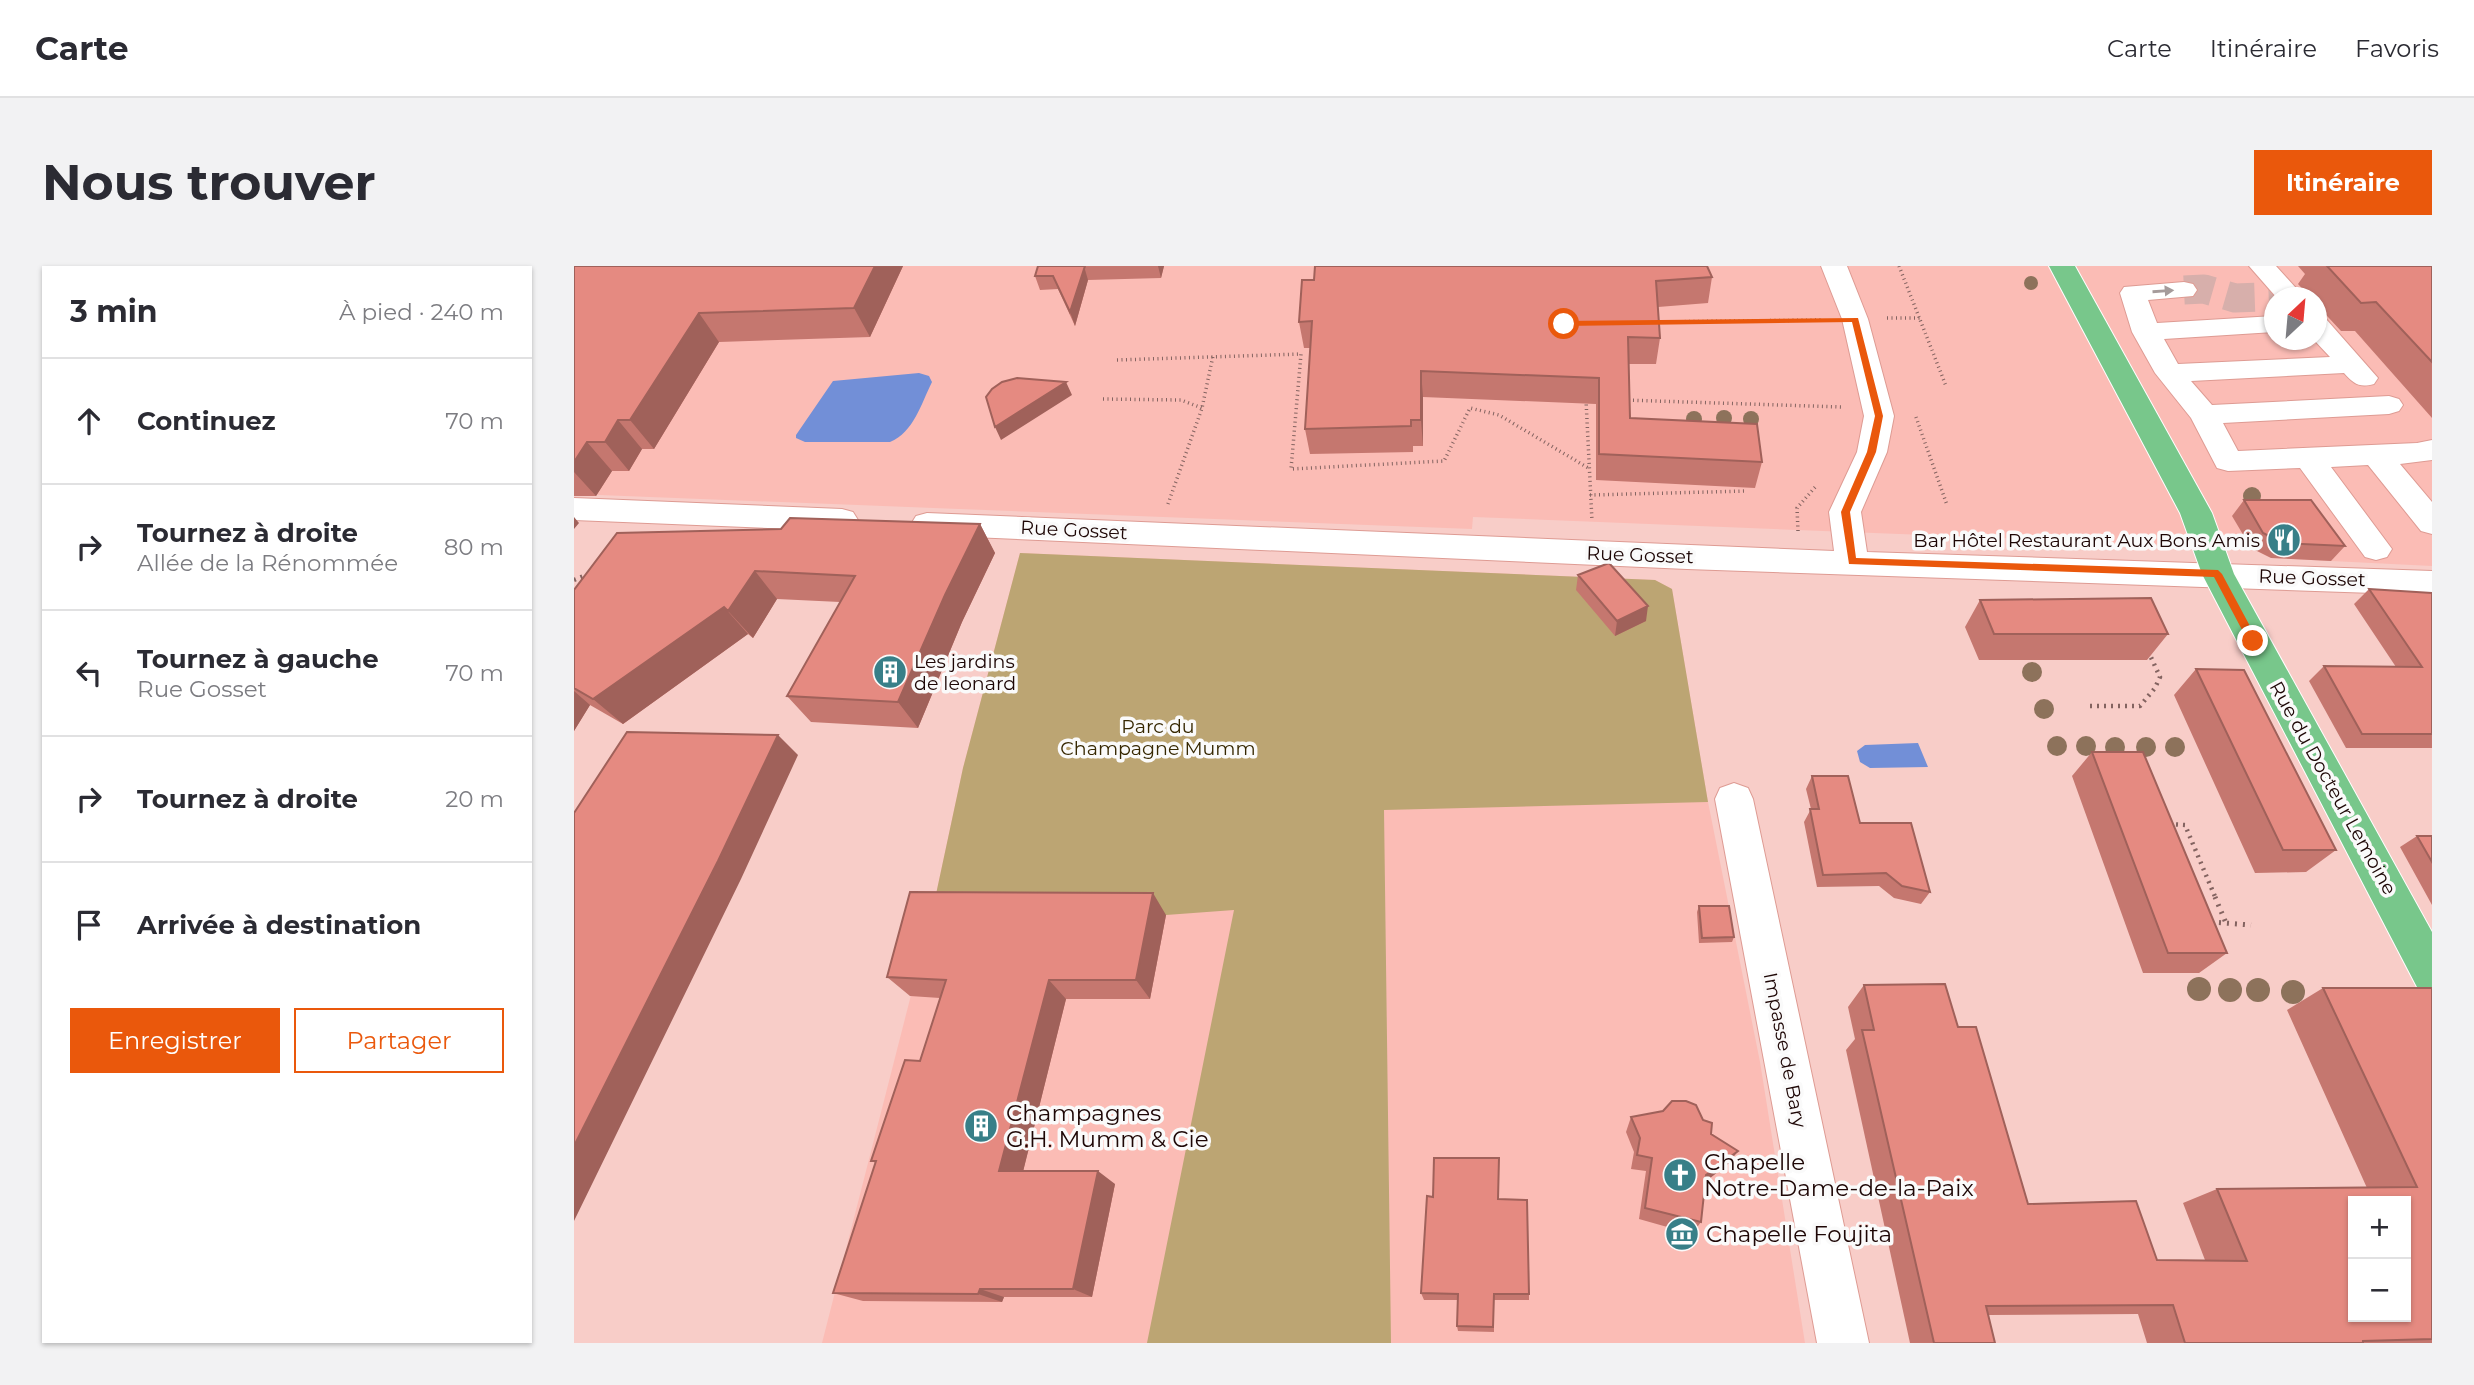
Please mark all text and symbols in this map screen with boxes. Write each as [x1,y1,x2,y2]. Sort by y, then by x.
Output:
text: Carte [35,28,128,68]
text: Carte [2107,34,2172,63]
text: Itinéraire [2210,34,2317,63]
text: Favoris [2355,34,2439,63]
button: Itinéraire [2254,150,2432,215]
text: Nous trouver [42,153,376,212]
one-way arrow [2152,285,2174,296]
north arrow [2264,287,2327,350]
text: 3 min [70,293,157,330]
text: À pied · 240 m [339,298,504,326]
route start [1548,308,1579,339]
icon: ahead [70,402,108,440]
text: Continuez [137,405,276,437]
text: 70 m [445,407,504,435]
street label: Rue Gosset [1020,516,1128,544]
text: Tournez à droite [137,517,358,549]
restaurant icon: Bar Hôtel Restaurant Aux Bons Amis [2265,521,2303,559]
icon: right [70,528,108,566]
place label: Bar Hôtel Restaurant Aux Bons Amis [1913,529,2260,552]
text: 80 m [444,533,504,561]
street label: Rue Gosset [1586,542,1694,568]
text: Allée de la Rénommée [137,549,398,577]
street label: Rue Gosset [2258,565,2366,591]
route end [2237,625,2268,656]
text: Tournez à gauche [137,643,379,675]
place label: Les jardins de leonard [914,650,1016,695]
building icon: Les jardins de leonard [871,653,909,691]
icon: left [70,654,108,692]
text: 70 m [445,659,504,687]
text: Rue Gosset [137,675,267,703]
street label: Rue du Docteur Lemoine [2265,677,2401,899]
park label: Parc du Champagne Mumm [1060,715,1256,760]
icon: right [70,780,108,818]
text: Tournez à droite [137,783,358,815]
text: 20 m [445,785,504,813]
icon: arrive [70,906,108,944]
text: Arrivée à destination [137,909,421,941]
street label: Impasse de Bary [1759,970,1811,1130]
button: Enregistrer [70,1008,280,1073]
button: Partager [294,1008,504,1073]
place label: Champagnes G.H. Mumm & Cie [1006,1099,1209,1153]
building icon: Champagnes G.H. Mumm & Cie [962,1107,1000,1145]
place label: Chapelle Notre-Dame-de-la-Paix [1704,1148,1974,1202]
church icon: Chapelle Notre-Dame-de-la-Paix [1661,1156,1699,1194]
map controls [2348,1196,2411,1322]
button: + [2348,1196,2411,1259]
museum icon: Chapelle Foujita [1663,1215,1701,1253]
place label: Chapelle Foujita [1706,1220,1892,1248]
button: − [2348,1259,2411,1322]

